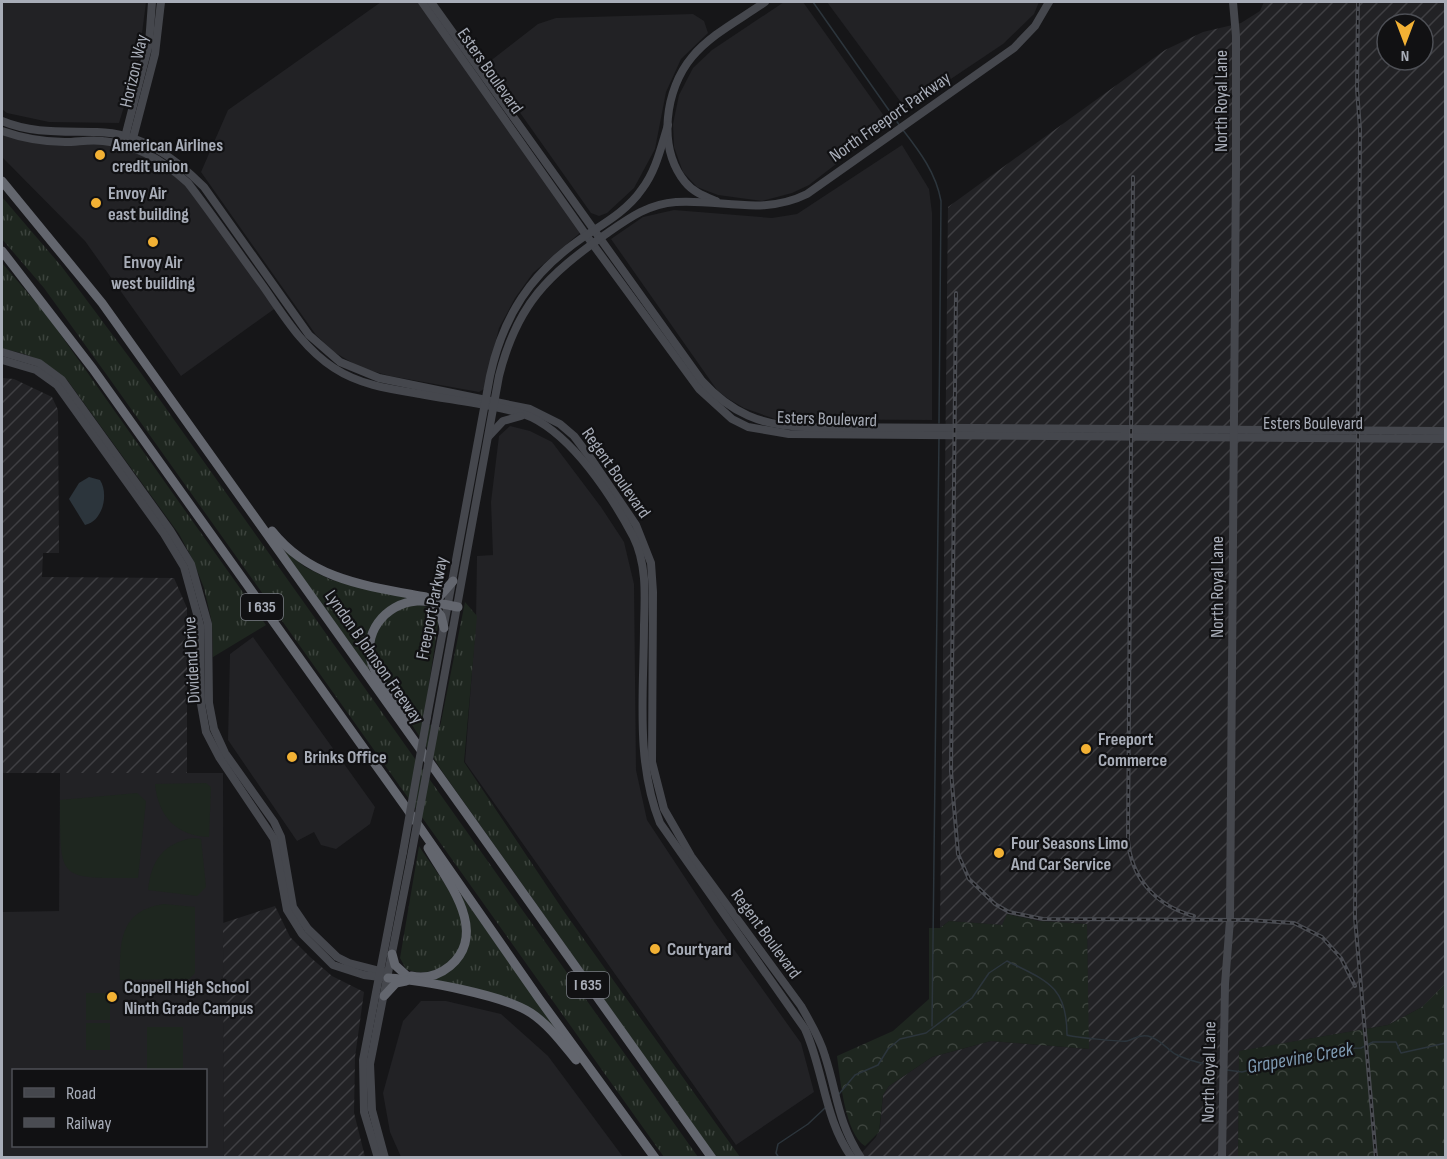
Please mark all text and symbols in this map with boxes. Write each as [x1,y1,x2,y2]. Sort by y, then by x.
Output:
north arrow [1375,12,1435,72]
street label: Esters Boulevard [453,24,527,118]
street label: Horizon Way [115,32,153,110]
text: N [1401,46,1409,65]
street label: North Royal Lane [1211,50,1232,152]
street label: North Freeport Parkway [825,67,955,167]
place label: American Airlines credit union [111,135,223,177]
marker: American Airlines credit union [93,148,107,162]
place label: Envoy Air east building [108,183,189,225]
marker: Envoy Air east building [89,196,103,210]
marker: Envoy Air west building [146,235,160,249]
place label: Envoy Air west building [111,252,196,294]
street label: Esters Boulevard [777,407,877,431]
street label: Esters Boulevard [1263,413,1363,434]
street label: Regent Boulevard [577,424,655,522]
street label: North Royal Lane [1207,536,1228,638]
street label: Freeport Parkway [412,555,452,661]
street label: Lyndon B Johnson Freeway [320,586,428,728]
road number: I 635 [241,594,283,620]
street label: Dividend Drive [179,616,205,704]
place label: Freeport Commerce [1098,729,1167,771]
marker: Freeport Commerce [1079,742,1093,756]
place label: Brinks Office [304,747,387,768]
marker: Brinks Office [285,750,299,764]
place label: Four Seasons Limo And Car Service [1010,833,1129,875]
marker: Four Seasons Limo And Car Service [992,846,1006,860]
street label: Regent Boulevard [727,885,805,983]
place label: Courtyard [667,939,732,960]
marker: Courtyard [648,942,662,956]
road number: I 635 [567,972,609,998]
place label: Coppell High School Ninth Grade Campus [124,977,254,1019]
marker: Coppell High School Ninth Grade Campus [105,990,119,1004]
street label: North Royal Lane [1198,1021,1220,1123]
water label: Grapevine Creek [1245,1037,1355,1079]
legend [12,1069,207,1147]
text: Road [66,1083,96,1104]
text: Railway [66,1113,111,1134]

